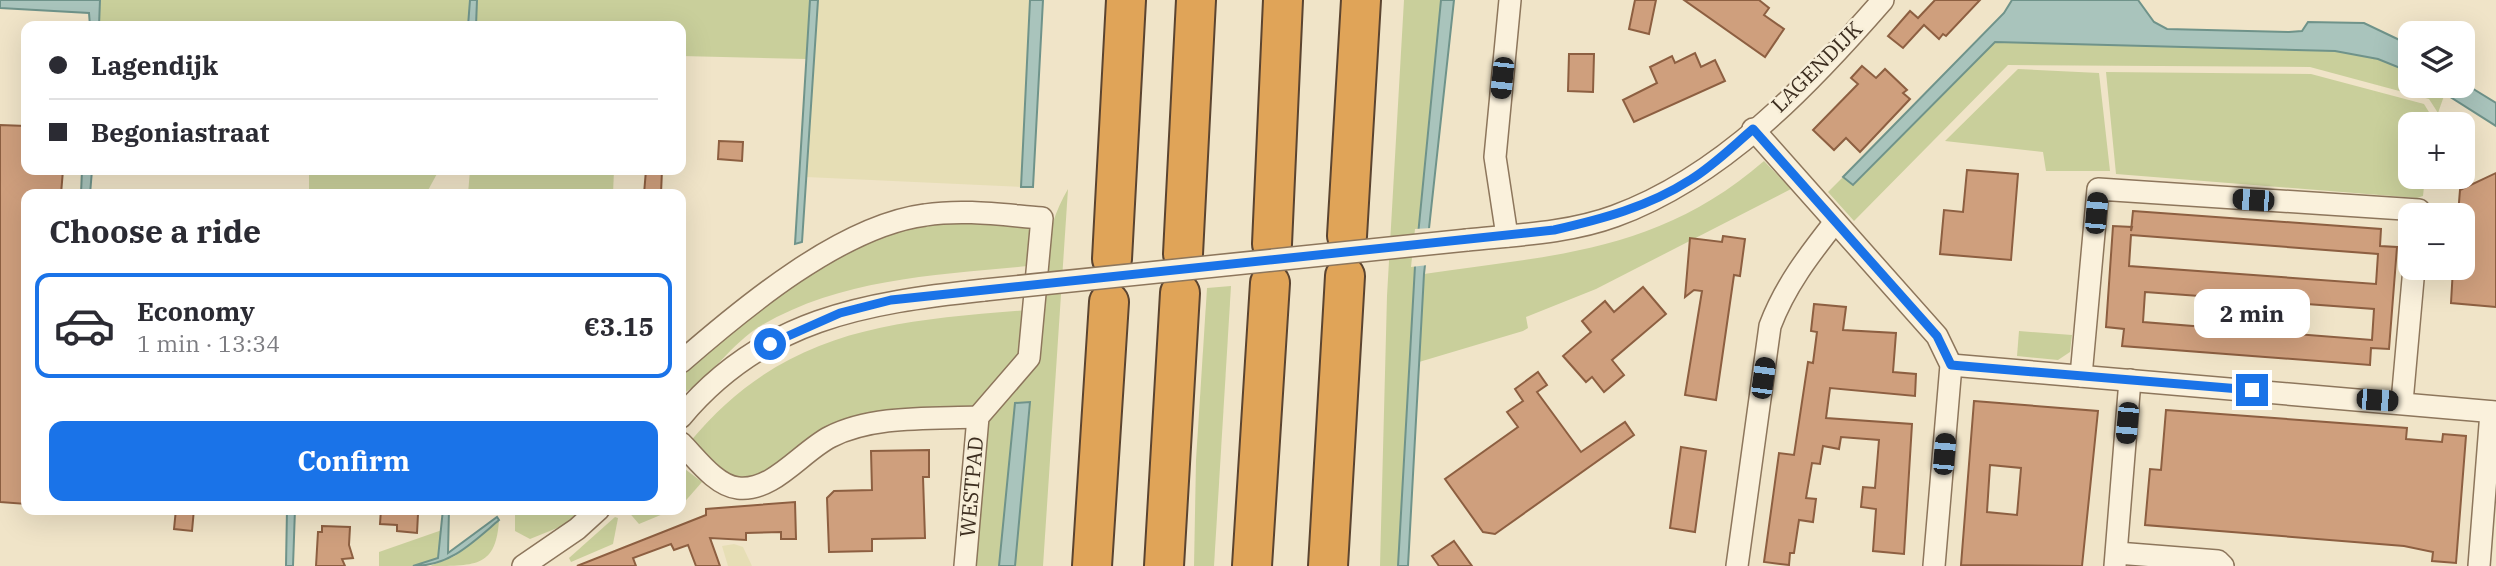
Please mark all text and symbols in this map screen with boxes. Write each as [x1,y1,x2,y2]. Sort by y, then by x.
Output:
street label: LAGENDIJK [1765,15,1868,118]
map controls [2398,21,2475,280]
button: layers [2398,21,2475,98]
text: Lagendijk [91,48,218,82]
car [1490,56,1515,100]
button: + [2398,112,2475,189]
text: Begoniastraat [91,115,269,149]
car [2232,188,2275,212]
car [2084,191,2109,235]
button: − [2398,203,2475,280]
text: Choose a ride [49,210,261,252]
callout: 2 min [2194,288,2310,338]
icon: car [53,294,116,357]
text: Economy [137,294,255,328]
text: 2 min [2220,298,2284,328]
text: €3.15 [584,309,654,343]
text: 1 min · 13:34 [137,328,280,358]
route start [754,328,786,360]
car [1750,356,1777,400]
route end [2236,374,2268,406]
car [2356,388,2399,412]
car [2115,401,2140,445]
button: Confirm [49,421,658,501]
car [1932,432,1957,476]
street label: WESTPAD [953,435,989,538]

